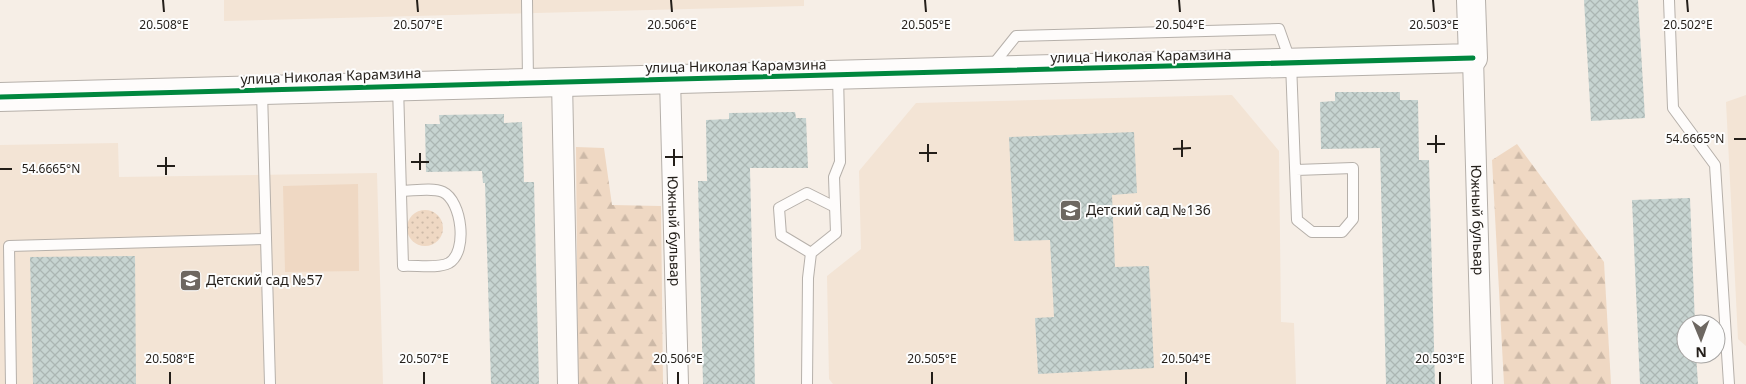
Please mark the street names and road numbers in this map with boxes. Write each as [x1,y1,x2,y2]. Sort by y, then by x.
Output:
street label: улица Николая Карамзина [1050,44,1232,67]
street label: улица Николая Карамзина [645,54,827,77]
street label: улица Николая Карамзина [240,63,422,88]
street label: Южный бульвар [1467,164,1489,275]
street label: Южный бульвар [664,175,685,286]

